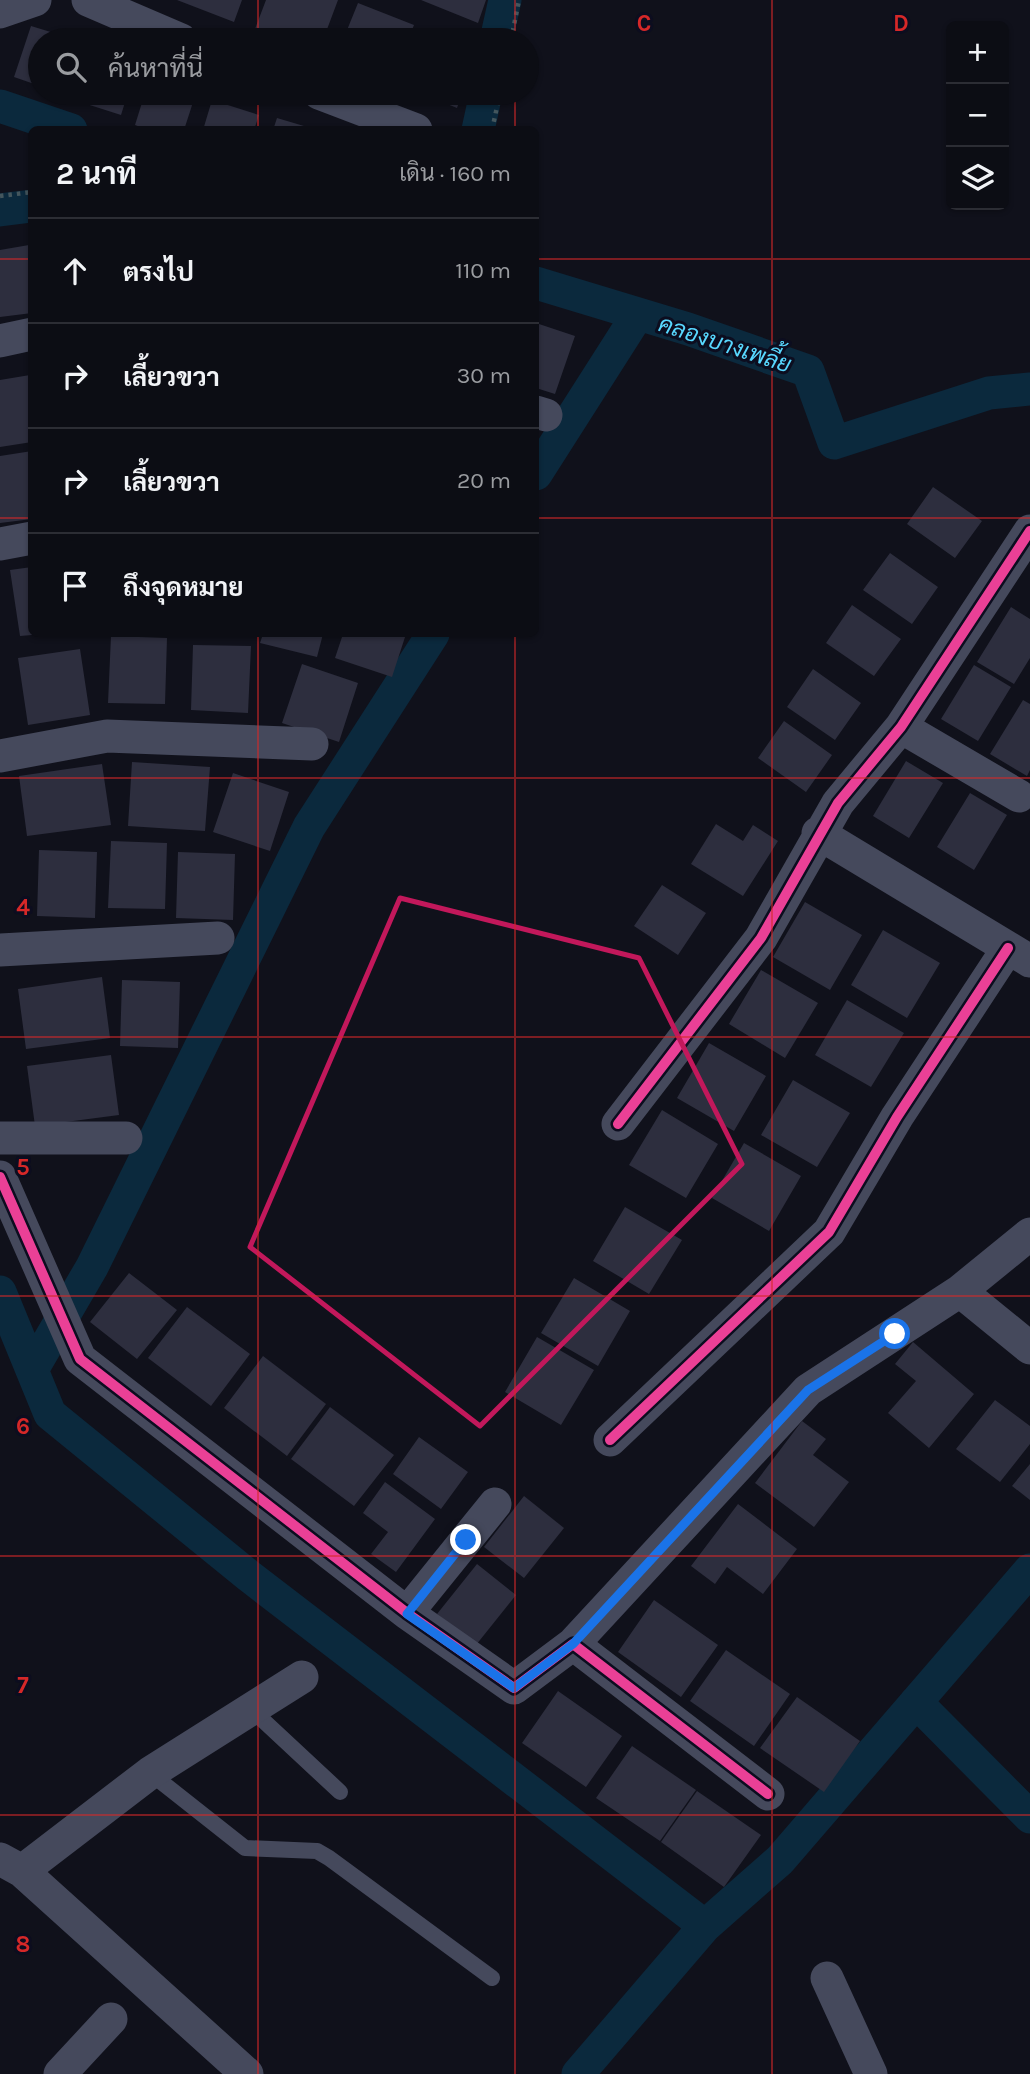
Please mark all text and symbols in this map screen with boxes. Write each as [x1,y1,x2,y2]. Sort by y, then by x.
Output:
text: C [637,10,651,37]
text: D [893,10,909,37]
map controls [946,21,1009,210]
button: + [946,21,1009,84]
search box [28,28,539,105]
icon: search [52,48,90,86]
text: ค้นหาที่นี่ [108,53,203,84]
button: − [946,84,1009,147]
button: layers [946,147,1009,210]
text: 2 นาที [56,156,137,192]
text: เดิน · 160 m [399,160,511,187]
icon: ahead [56,252,94,290]
text: ตรงไป [123,257,194,288]
text: 110 m [455,257,511,284]
water label: คลองบางเพลี้ย [655,302,797,379]
icon: right [56,357,94,395]
text: เลี้ยวขวา [123,362,220,393]
text: 30 m [457,362,511,389]
icon: right [56,462,94,500]
text: เลี้ยวขวา [123,467,220,498]
text: 20 m [457,467,511,494]
icon: arrive [56,567,94,605]
text: ถึงจุดหมาย [123,572,244,603]
text: 4 [16,894,30,921]
text: 5 [16,1154,30,1181]
route start [879,1318,910,1349]
text: 6 [16,1413,30,1440]
route end [450,1524,481,1555]
text: 7 [17,1672,29,1699]
text: 8 [16,1931,30,1958]

